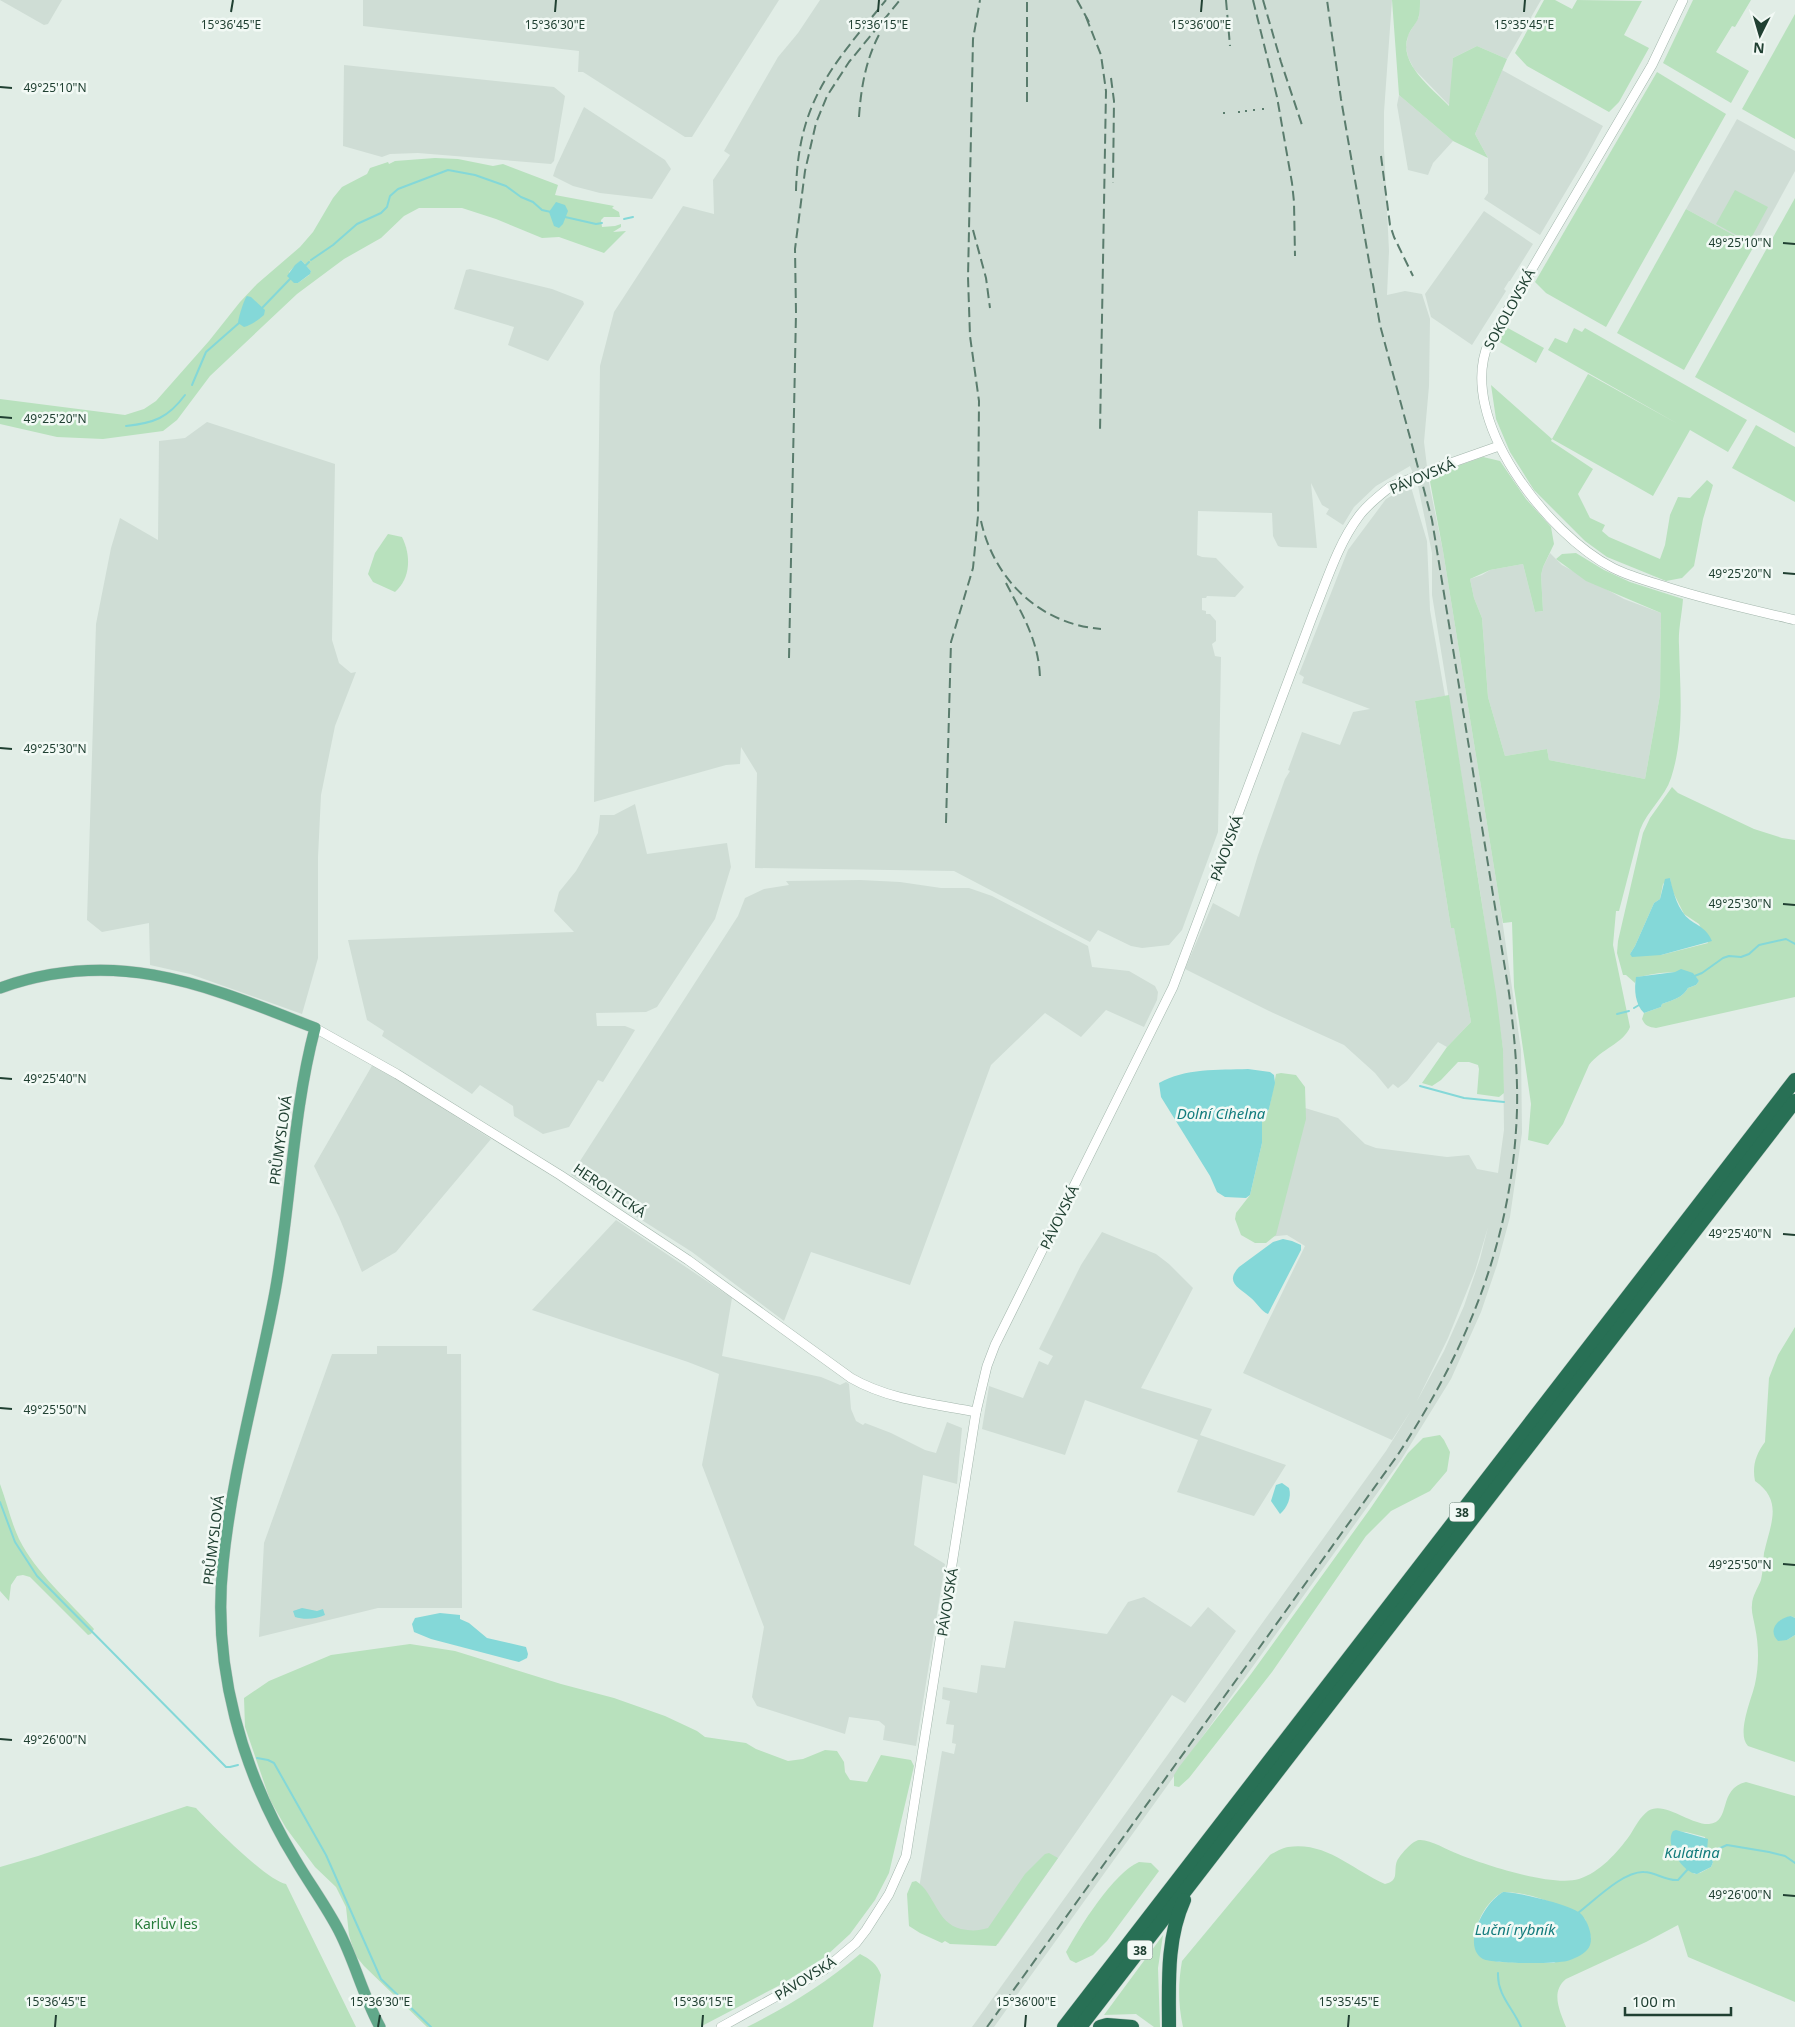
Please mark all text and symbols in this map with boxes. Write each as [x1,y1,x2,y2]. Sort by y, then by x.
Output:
north arrow [1735,10,1785,60]
text: 15°36'45"E [201,16,261,33]
text: 15°36'30"E [525,16,585,33]
text: 15°36'15"E [848,16,908,33]
text: 15°36'00"E [1171,16,1231,33]
text: 15°35'45"E [1494,16,1554,33]
text: N [1752,38,1765,58]
text: 49°25'10"N [23,79,87,96]
text: 49°25'10"N [1708,234,1772,251]
street label: SOKOLOVSKÁ [1479,265,1539,353]
text: 49°25'20"N [23,410,87,427]
street label: PÁVOVSKÁ [1387,454,1457,498]
text: 49°25'20"N [1708,565,1772,582]
text: 49°25'30"N [23,740,87,757]
street label: PÁVOVSKÁ [1205,812,1247,884]
text: 49°25'30"N [1708,895,1772,912]
text: 49°25'40"N [23,1070,87,1087]
street label: PRŮMYSLOVÁ [264,1094,296,1186]
water label: Dolní Cihelna [1177,1103,1266,1123]
street label: HEROLTICKÁ [570,1159,650,1221]
street label: PÁVOVSKÁ [1035,1182,1083,1252]
text: 49°25'40"N [1708,1225,1772,1242]
text: 49°25'50"N [23,1401,87,1418]
street label: PRŮMYSLOVÁ [198,1494,228,1586]
road number: 38 [1450,1502,1474,1521]
text: 49°25'50"N [1708,1556,1772,1573]
street label: PÁVOVSKÁ [932,1566,962,1638]
text: 49°26'00"N [23,1731,87,1748]
water label: Kulatina [1664,1842,1720,1862]
text: 49°26'00"N [1708,1886,1772,1903]
park label: Karlův les [134,1914,198,1933]
water label: Luční rybník [1475,1919,1556,1939]
road number: 38 [1128,1940,1152,1960]
street label: PÁVOVSKÁ [771,1952,839,2004]
scale bar [1625,1984,1731,2016]
text: 100 m [1632,1991,1676,2011]
text: 15°36'45"E [26,1993,86,2010]
text: 15°36'30"E [350,1993,410,2010]
text: 15°36'15"E [673,1993,733,2010]
text: 15°36'00"E [996,1993,1056,2010]
text: 15°35'45"E [1319,1993,1379,2010]

